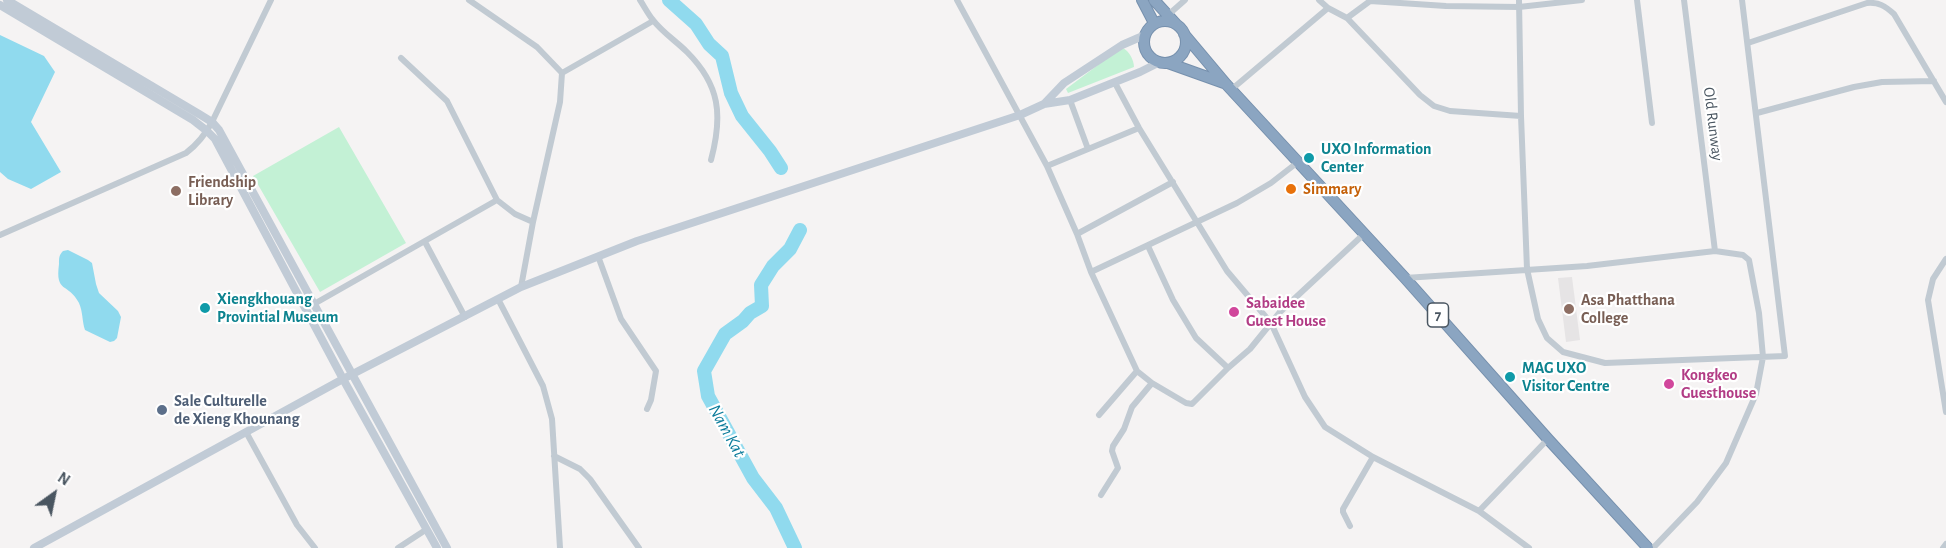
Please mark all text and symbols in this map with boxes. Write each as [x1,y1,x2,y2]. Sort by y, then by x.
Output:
street label: Old Runway [1699,86,1727,162]
place label: UXO Information Center [1321,139,1431,177]
marker: UXO Information Center [1302,151,1316,165]
place label: Friendship Library [188,172,256,210]
place label: Simmary [1303,179,1361,199]
marker: Simmary [1284,182,1298,196]
marker: Friendship Library [169,184,183,198]
place label: Xiengkhouang Provintial Museum [217,289,338,327]
place label: Asa Phatthana College [1581,290,1675,328]
place label: Sabaidee Guest House [1246,293,1326,331]
marker: Xiengkhouang Provintial Museum [198,301,212,315]
marker: Asa Phatthana College [1562,302,1576,316]
road number: 7 [1428,303,1448,327]
marker: Sabaidee Guest House [1227,305,1241,319]
place label: MAG UXO Visitor Centre [1522,358,1610,396]
place label: Kongkeo Guesthouse [1681,365,1756,403]
marker: MAG UXO Visitor Centre [1503,370,1517,384]
marker: Kongkeo Guesthouse [1662,377,1676,391]
place label: Sale Culturelle de Xieng Khounang [174,391,300,429]
water label: Nam Kat [704,401,750,461]
marker: Sale Culturelle de Xieng Khounang [155,403,169,417]
north arrow [24,464,84,524]
text: N [55,469,73,489]

